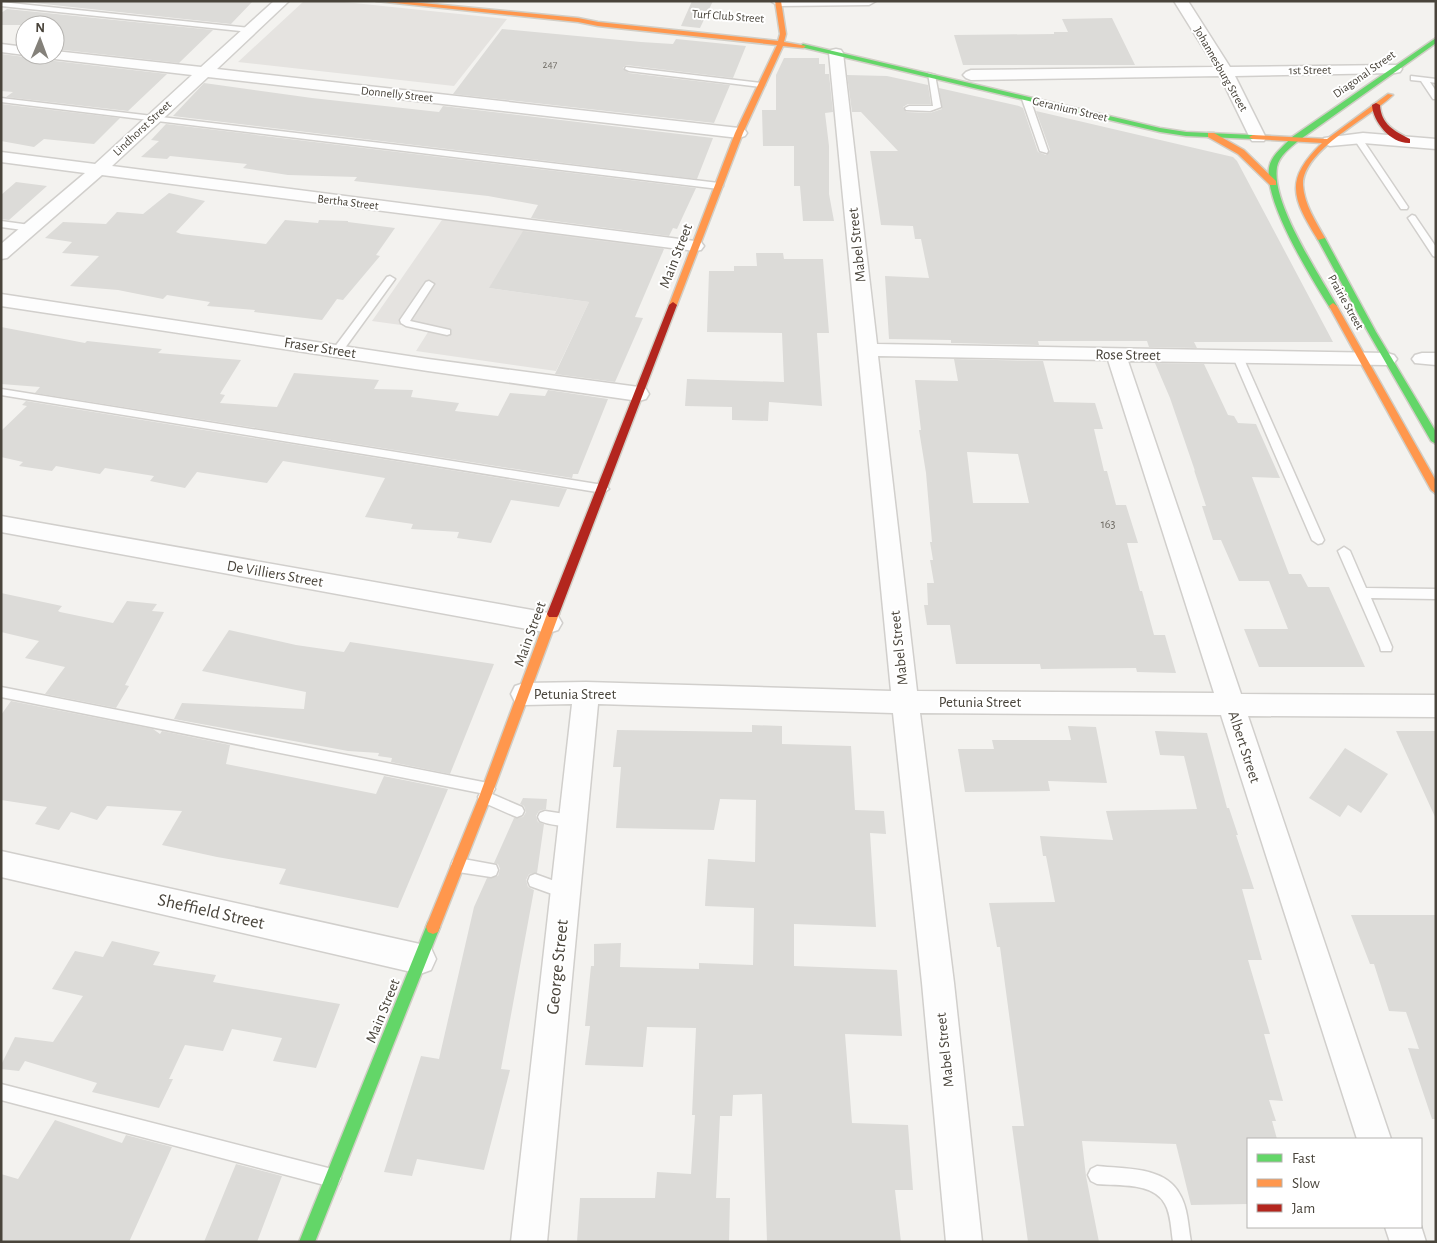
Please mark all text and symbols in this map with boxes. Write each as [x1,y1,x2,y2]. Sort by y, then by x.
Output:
street label: Turf Club Street [692,7,765,25]
north arrow [15,15,65,65]
text: N [35,21,45,35]
street label: Johannesburg Street [1192,25,1250,113]
street label: Diagonal Street [1331,48,1397,100]
house number: 247 [543,59,558,70]
street label: 1st Street [1289,64,1332,76]
street label: Donnelly Street [360,84,434,105]
street label: Geranium Street [1031,95,1109,123]
street label: Lindhorst Street [111,98,174,158]
street label: Bertha Street [317,192,379,212]
street label: Mabel Street [846,207,868,283]
street label: Main Street [657,221,695,290]
street label: Prairie Street [1326,272,1366,332]
street label: Fraser Street [283,335,357,361]
street label: Rose Street [1095,347,1161,363]
house number: 163 [1101,518,1115,530]
street label: De Villiers Street [226,558,324,590]
street label: Main Street [511,599,549,668]
street label: Mabel Street [888,610,910,686]
street label: Petunia Street [534,687,616,702]
street label: Petunia Street [939,695,1021,710]
street label: Albert Street [1225,709,1263,785]
street label: Sheffield Street [156,891,266,933]
street label: George Street [544,918,572,1015]
street label: Main Street [363,977,403,1045]
street label: Mabel Street [934,1012,956,1088]
legend [1247,1138,1422,1228]
text: Fast [1292,1151,1316,1166]
text: Slow [1292,1176,1320,1191]
text: Jam [1292,1201,1315,1216]

